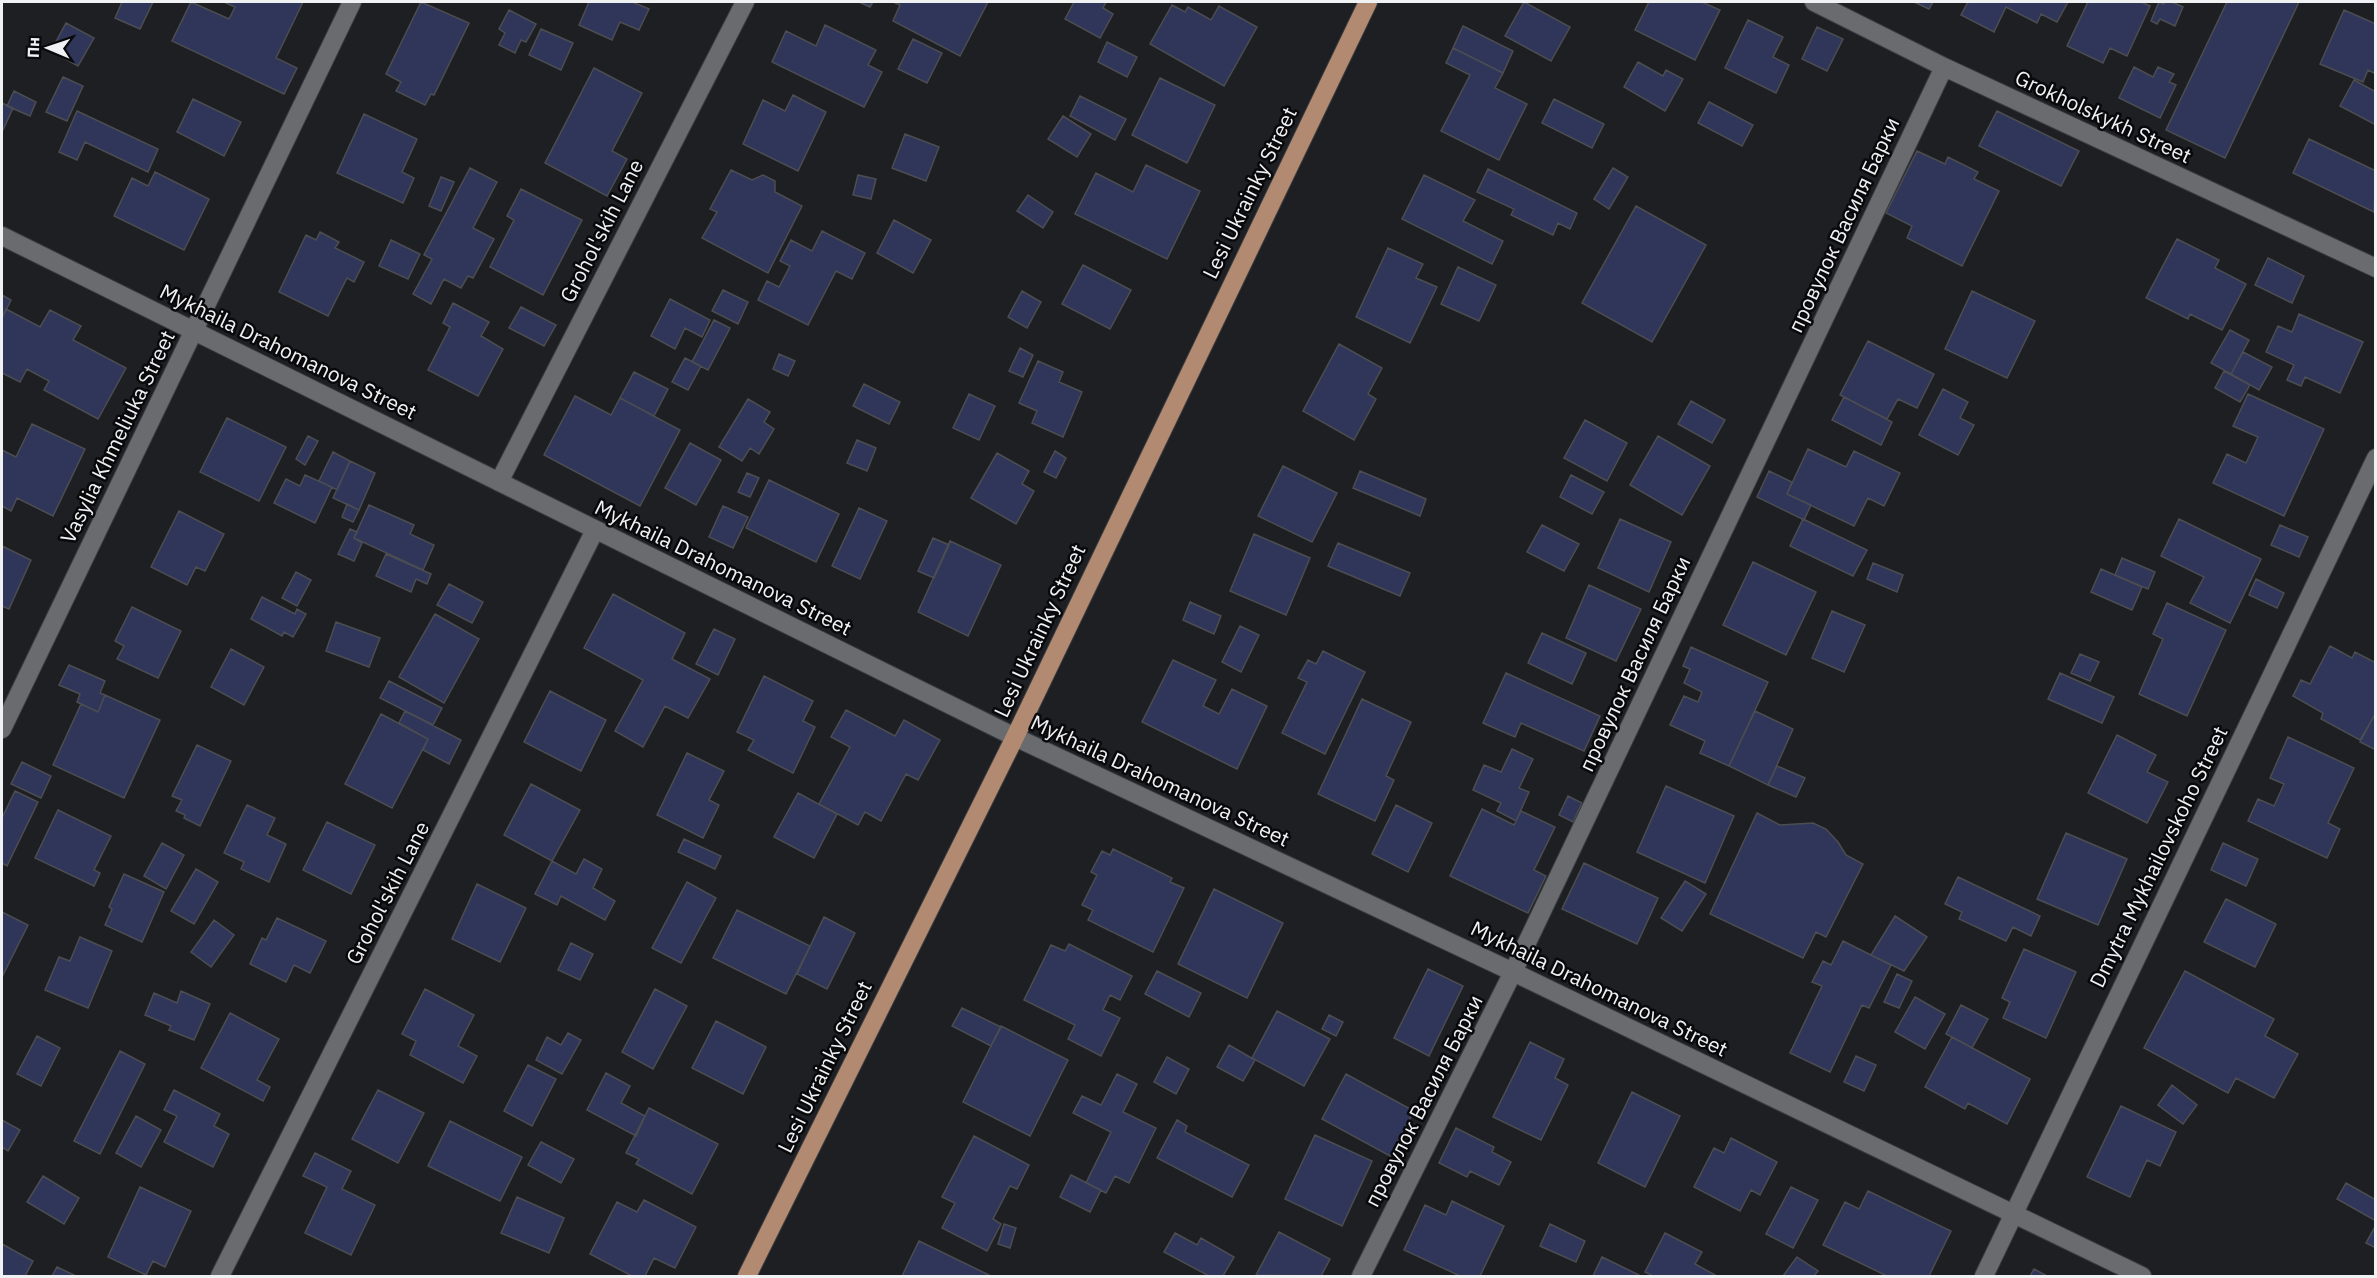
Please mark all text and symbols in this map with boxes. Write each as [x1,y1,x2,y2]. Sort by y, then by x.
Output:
north arrow [18,18,78,78]
text: Пн [23,37,43,58]
street label: Grokholskykh Street [2011,63,2196,169]
street label: Lesi Ukrainky Street [1195,102,1303,283]
street label: провулок Василя Барки [1781,112,1905,337]
street label: Grohol'skih Lane [553,154,649,307]
street label: Mykhaila Drahomanova Street [155,277,422,426]
street label: Vasylia Khmeliuka Street [53,325,181,548]
street label: Mykhaila Drahomanova Street [590,493,857,642]
street label: Lesi Ukrainky Street [987,540,1091,722]
street label: провулок Василя Барки [1572,551,1696,776]
street label: Mykhaila Drahomanova Street [1026,708,1294,852]
street label: Dmytra Mykhailovskoho Street [2083,721,2234,992]
street label: Grohol'skih Lane [339,816,435,969]
street label: Mykhaila Drahomanova Street [1466,914,1733,1063]
street label: Lesi Ukrainky Street [770,976,878,1157]
street label: провулок Василя Барки [1357,990,1489,1211]

